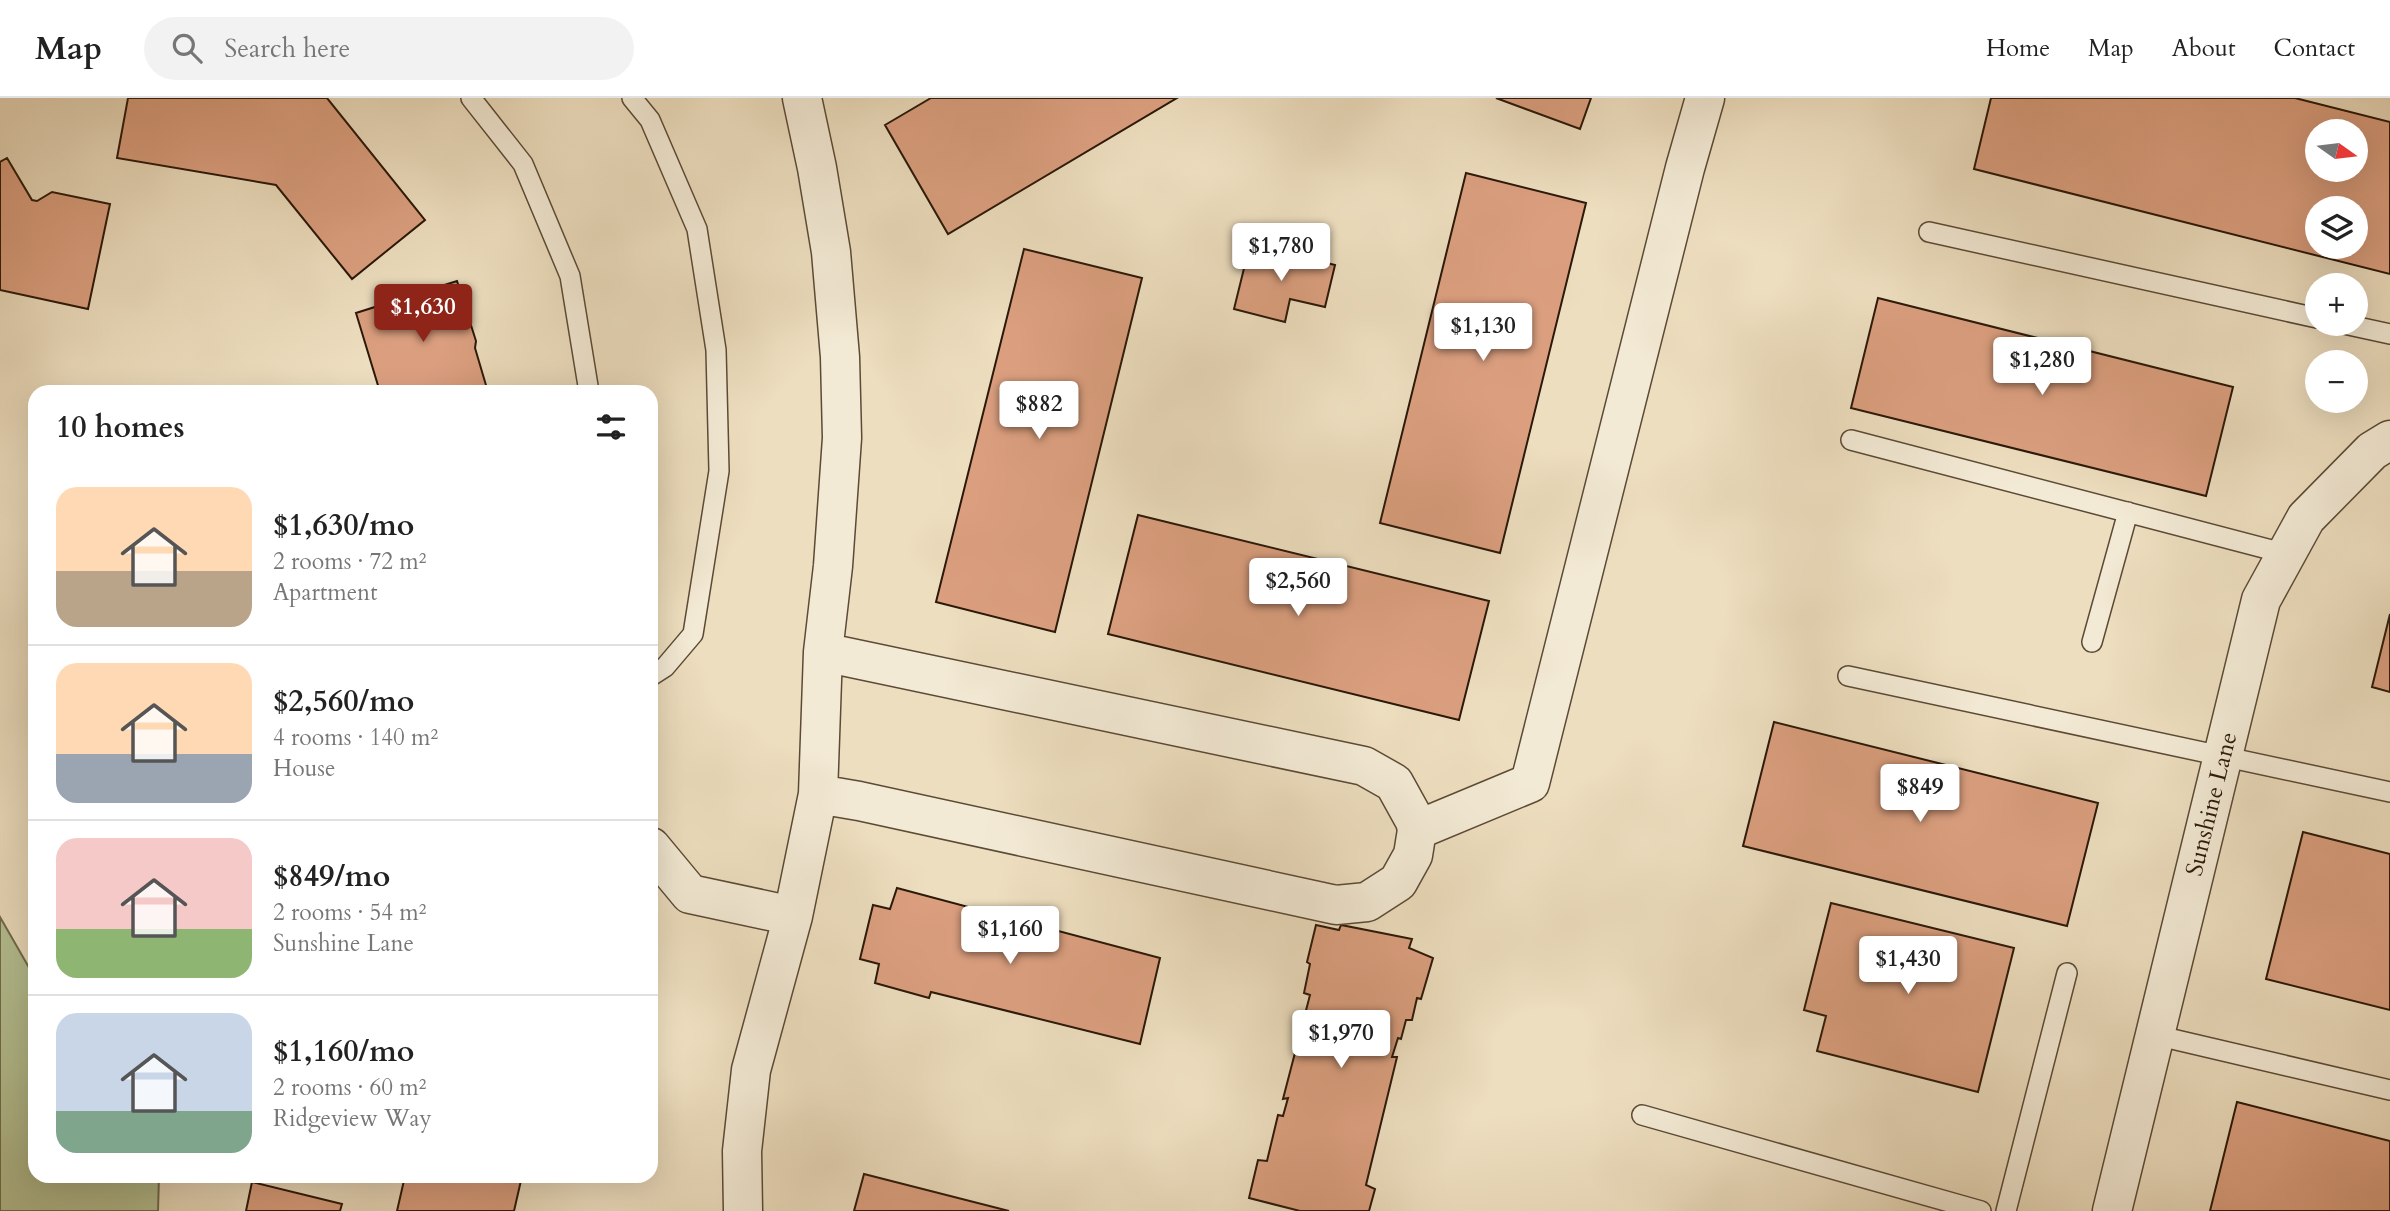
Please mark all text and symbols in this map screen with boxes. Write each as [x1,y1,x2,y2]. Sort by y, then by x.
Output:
search box [144,17,634,80]
text: Map [35,26,102,71]
icon: search [168,29,206,67]
text: Search here [224,31,350,66]
text: Home [1986,32,2050,65]
text: Map [2088,32,2134,65]
text: About [2172,32,2236,65]
text: Contact [2274,32,2355,65]
north arrow [2305,119,2368,182]
map controls [2305,119,2368,413]
button: layers [2305,196,2368,259]
pin: $1,780 [1224,223,1338,283]
text: $1,780 [1248,230,1314,261]
button: + [2305,273,2368,336]
pin: $1,630 [366,285,480,344]
text: $1,630 [390,291,456,322]
pin: $1,130 [1426,303,1540,363]
text: $1,130 [1450,310,1516,341]
pin: $1,280 [1985,338,2099,397]
text: $1,280 [2009,344,2075,375]
button: − [2305,350,2368,413]
pin: $882 [998,382,1080,441]
text: $882 [1015,388,1063,419]
text: 10 homes [56,407,185,448]
icon: filters [592,408,630,446]
text: $1,630/mo [273,505,414,546]
icon: home [112,515,196,599]
text: 2 rooms · 72 m² [273,546,426,577]
pin: $2,560 [1241,559,1355,618]
text: $2,560 [1265,565,1331,596]
text: Apartment [273,577,377,608]
text: $2,560/mo [273,681,414,722]
icon: home [112,691,196,775]
text: 4 rooms · 140 m² [273,722,438,753]
street label: Sunshine Lane [2178,729,2245,880]
text: House [273,753,335,784]
pin: $849 [1879,764,1961,824]
text: $849 [1896,771,1944,802]
text: $849/mo [273,856,390,897]
icon: home [112,866,196,950]
text: 2 rooms · 54 m² [273,897,426,928]
pin: $1,160 [953,906,1067,966]
text: $1,160 [977,913,1043,944]
text: Sunshine Lane [273,928,414,959]
pin: $1,430 [1851,936,1965,996]
text: $1,430 [1875,943,1941,974]
pin: $1,970 [1284,1010,1398,1070]
text: $1,970 [1308,1017,1374,1048]
text: $1,160/mo [273,1031,414,1072]
icon: home [112,1041,196,1125]
text: 2 rooms · 60 m² [273,1072,426,1103]
text: Ridgeview Way [273,1103,432,1134]

